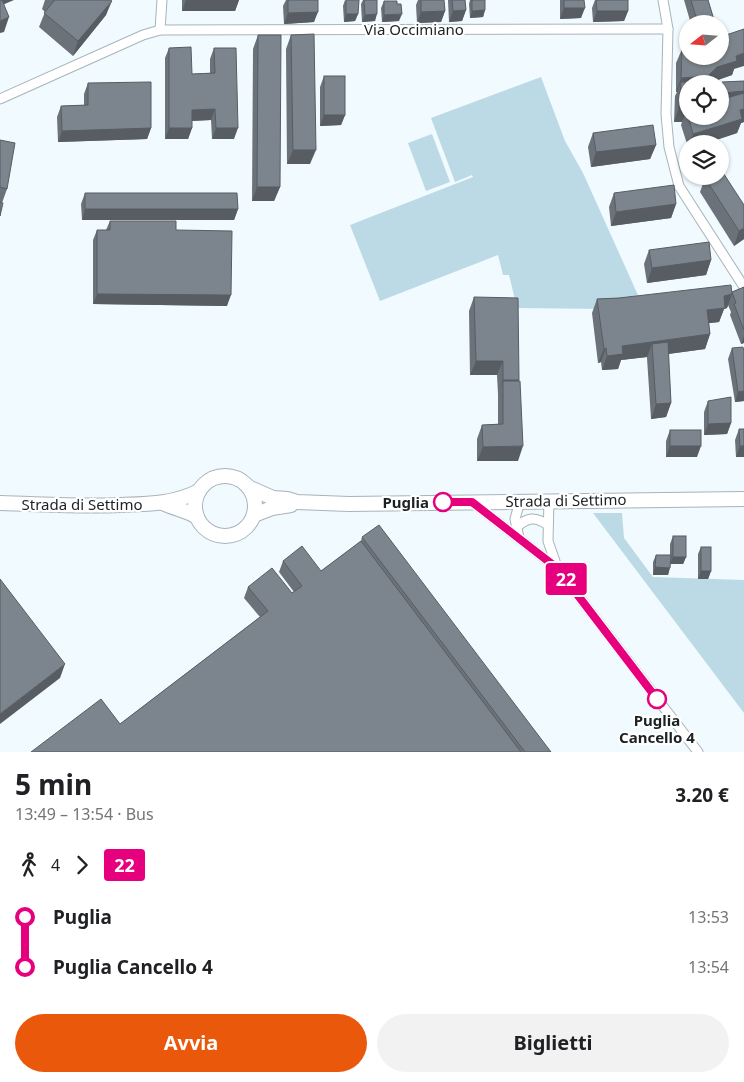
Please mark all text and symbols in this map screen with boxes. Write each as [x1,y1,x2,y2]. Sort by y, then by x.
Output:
north arrow [679,15,729,65]
map controls [679,15,729,185]
street label: Via Occimiano [364,19,464,39]
button: locate [679,75,729,125]
button: layers [679,135,729,185]
street label: Strada di Settimo [505,489,627,511]
place label: Puglia [383,492,429,512]
marker: Puglia [433,492,453,512]
street label: Strada di Settimo [22,494,143,514]
line badge: 22 [544,563,588,595]
text: 22 [556,567,576,591]
marker: Puglia Cancello 4 [647,689,667,709]
place label: Puglia Cancello 4 [619,710,695,747]
text: 5 min [15,765,92,803]
text: 3.20 € [675,782,729,808]
text: 13:49 – 13:54 · Bus [15,803,154,825]
icon: walk [15,851,43,879]
icon: forward [68,851,96,879]
text: 22 [114,853,135,877]
text: 4 [51,854,60,876]
text: Puglia [53,904,112,930]
text: 13:53 [688,906,729,928]
text: Puglia Cancello 4 [53,954,213,980]
text: 13:54 [688,956,729,978]
button: Avvia [15,1014,367,1072]
button: Biglietti [377,1014,729,1072]

